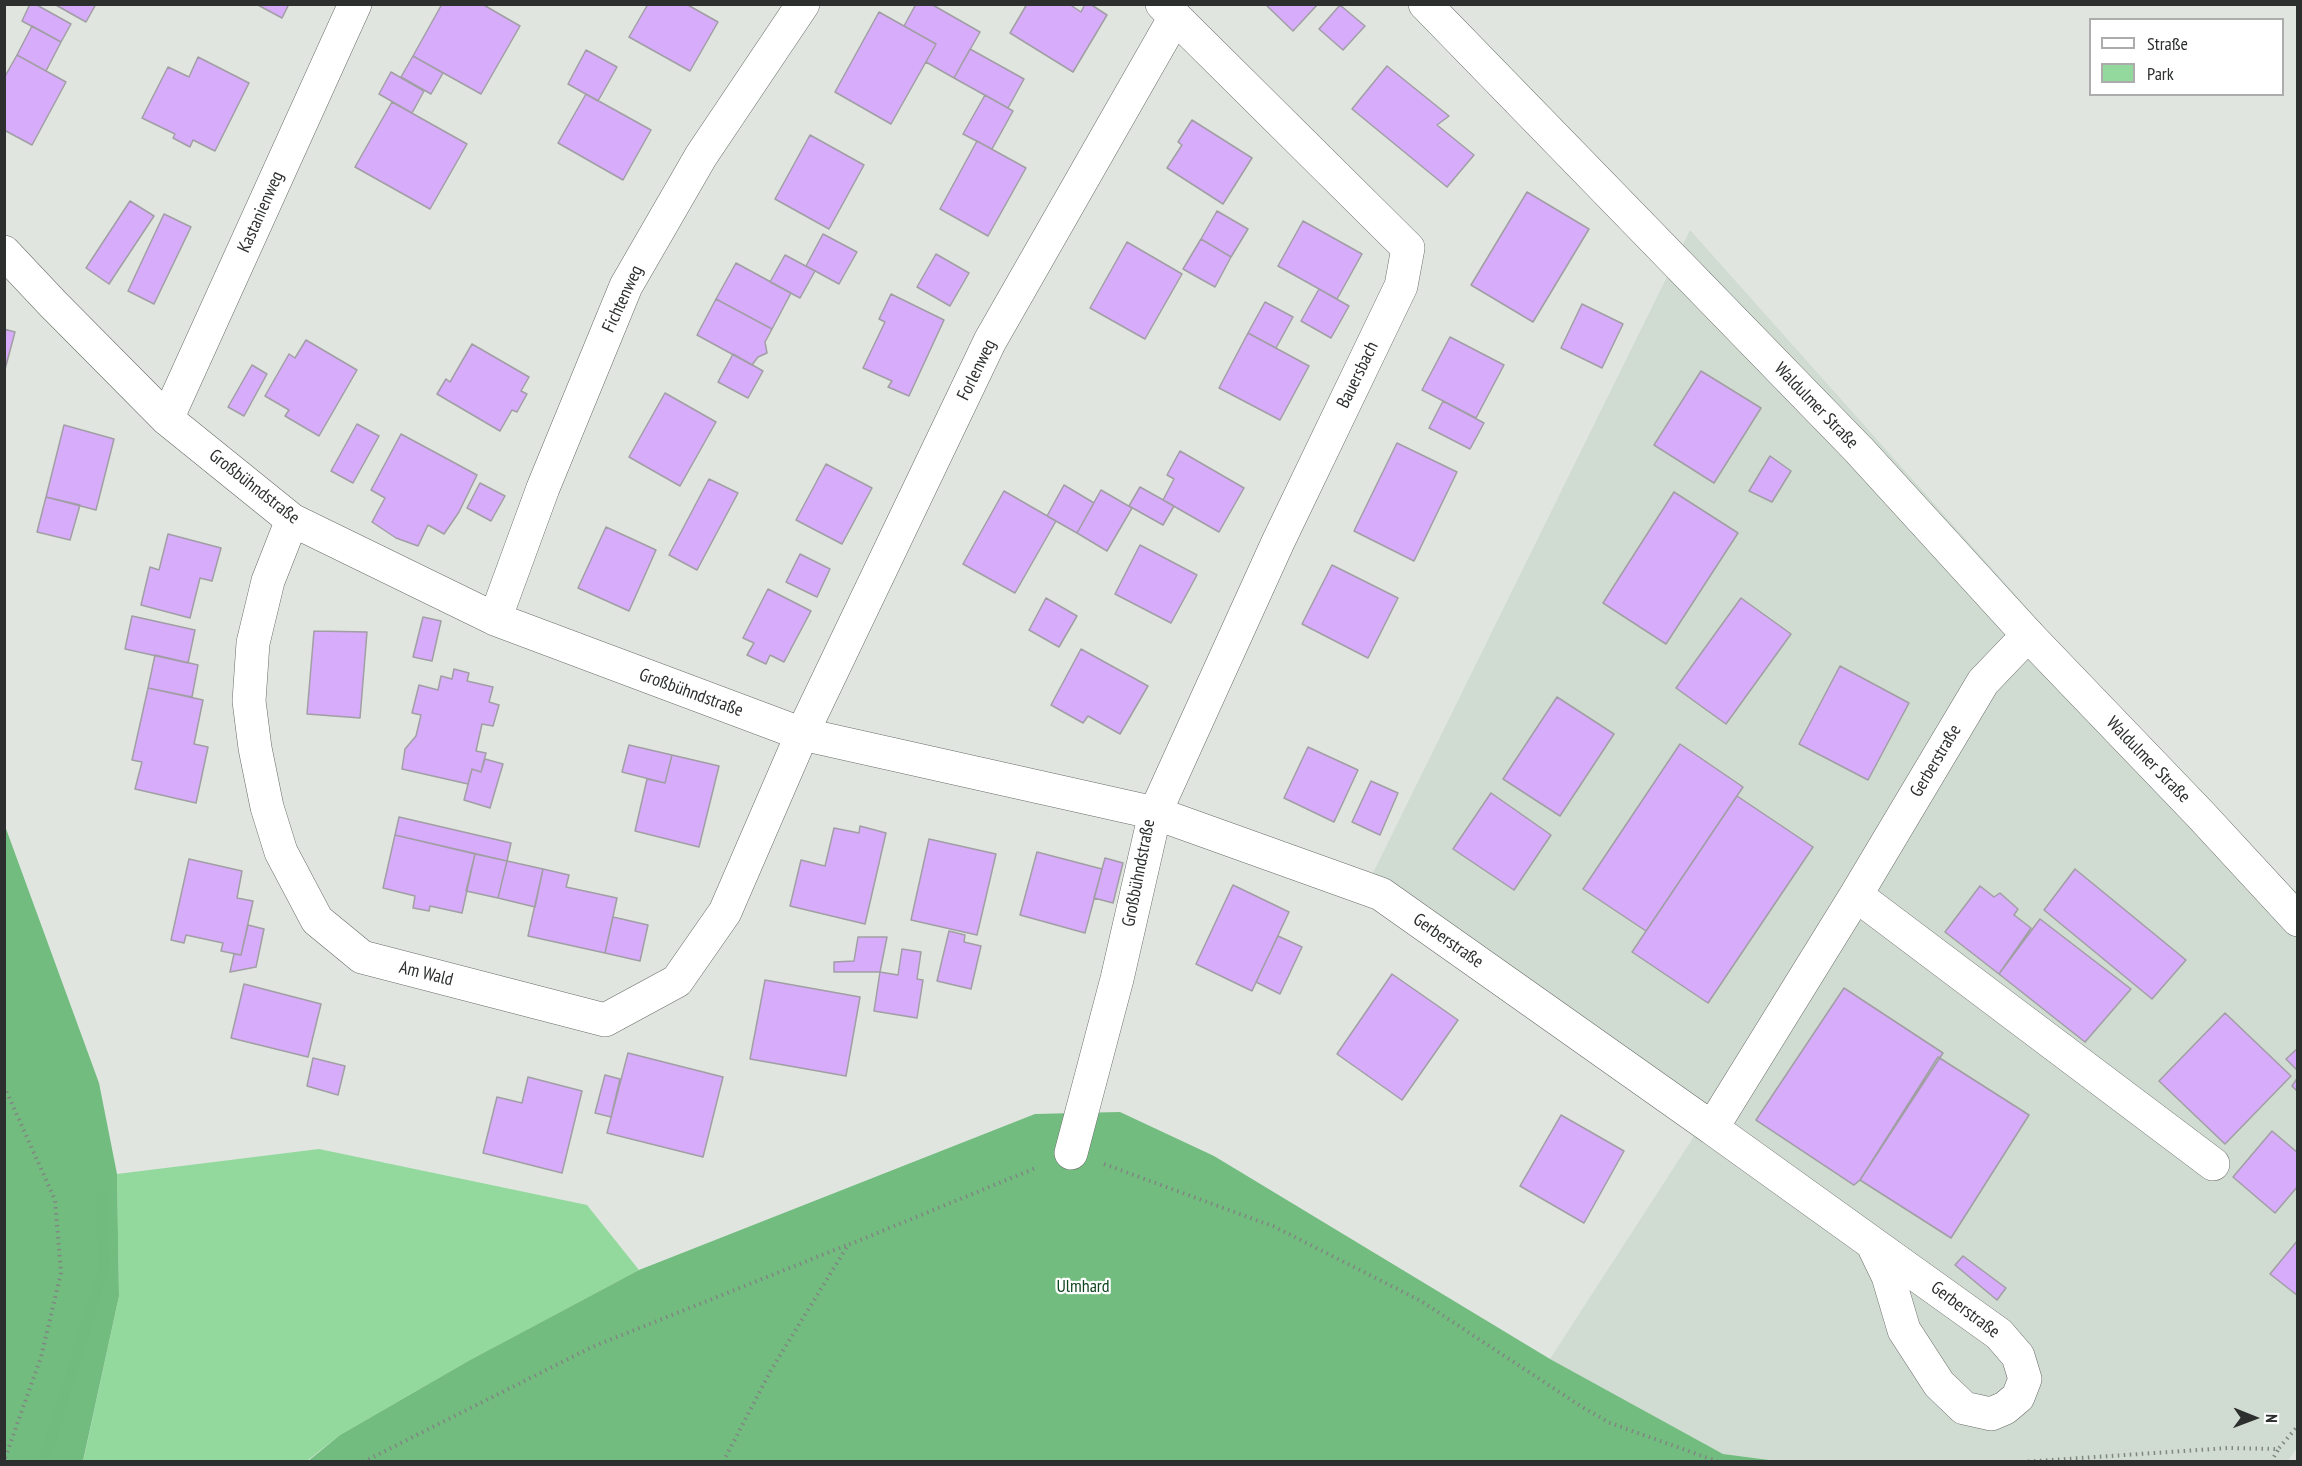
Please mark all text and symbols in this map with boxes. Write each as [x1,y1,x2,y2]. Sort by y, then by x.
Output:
legend [2089,18,2284,96]
text: Straße [2147,32,2188,55]
text: Park [2147,62,2174,85]
street label: Kastanienweg [234,168,288,256]
street label: Fichtenweg [598,262,648,336]
street label: Forlenweg [953,336,1001,404]
street label: Bauersbach [1333,338,1383,412]
street label: Waldulmer Straße [1769,358,1863,454]
street label: Großbühndstraße [204,445,304,529]
street label: Großbühndstraße [636,664,746,722]
street label: Waldulmer Straße [2101,712,2195,808]
street label: Gerberstraße [1906,721,1966,801]
street label: Großbühndstraße [1118,817,1160,929]
street label: Gerberstraße [1409,909,1487,973]
street label: Am Wald [397,957,455,991]
park label: Ulmhard [1056,1276,1110,1298]
street label: Gerberstraße [1926,1277,2004,1343]
north arrow [2224,1388,2284,1448]
text: N [2262,1414,2282,1423]

